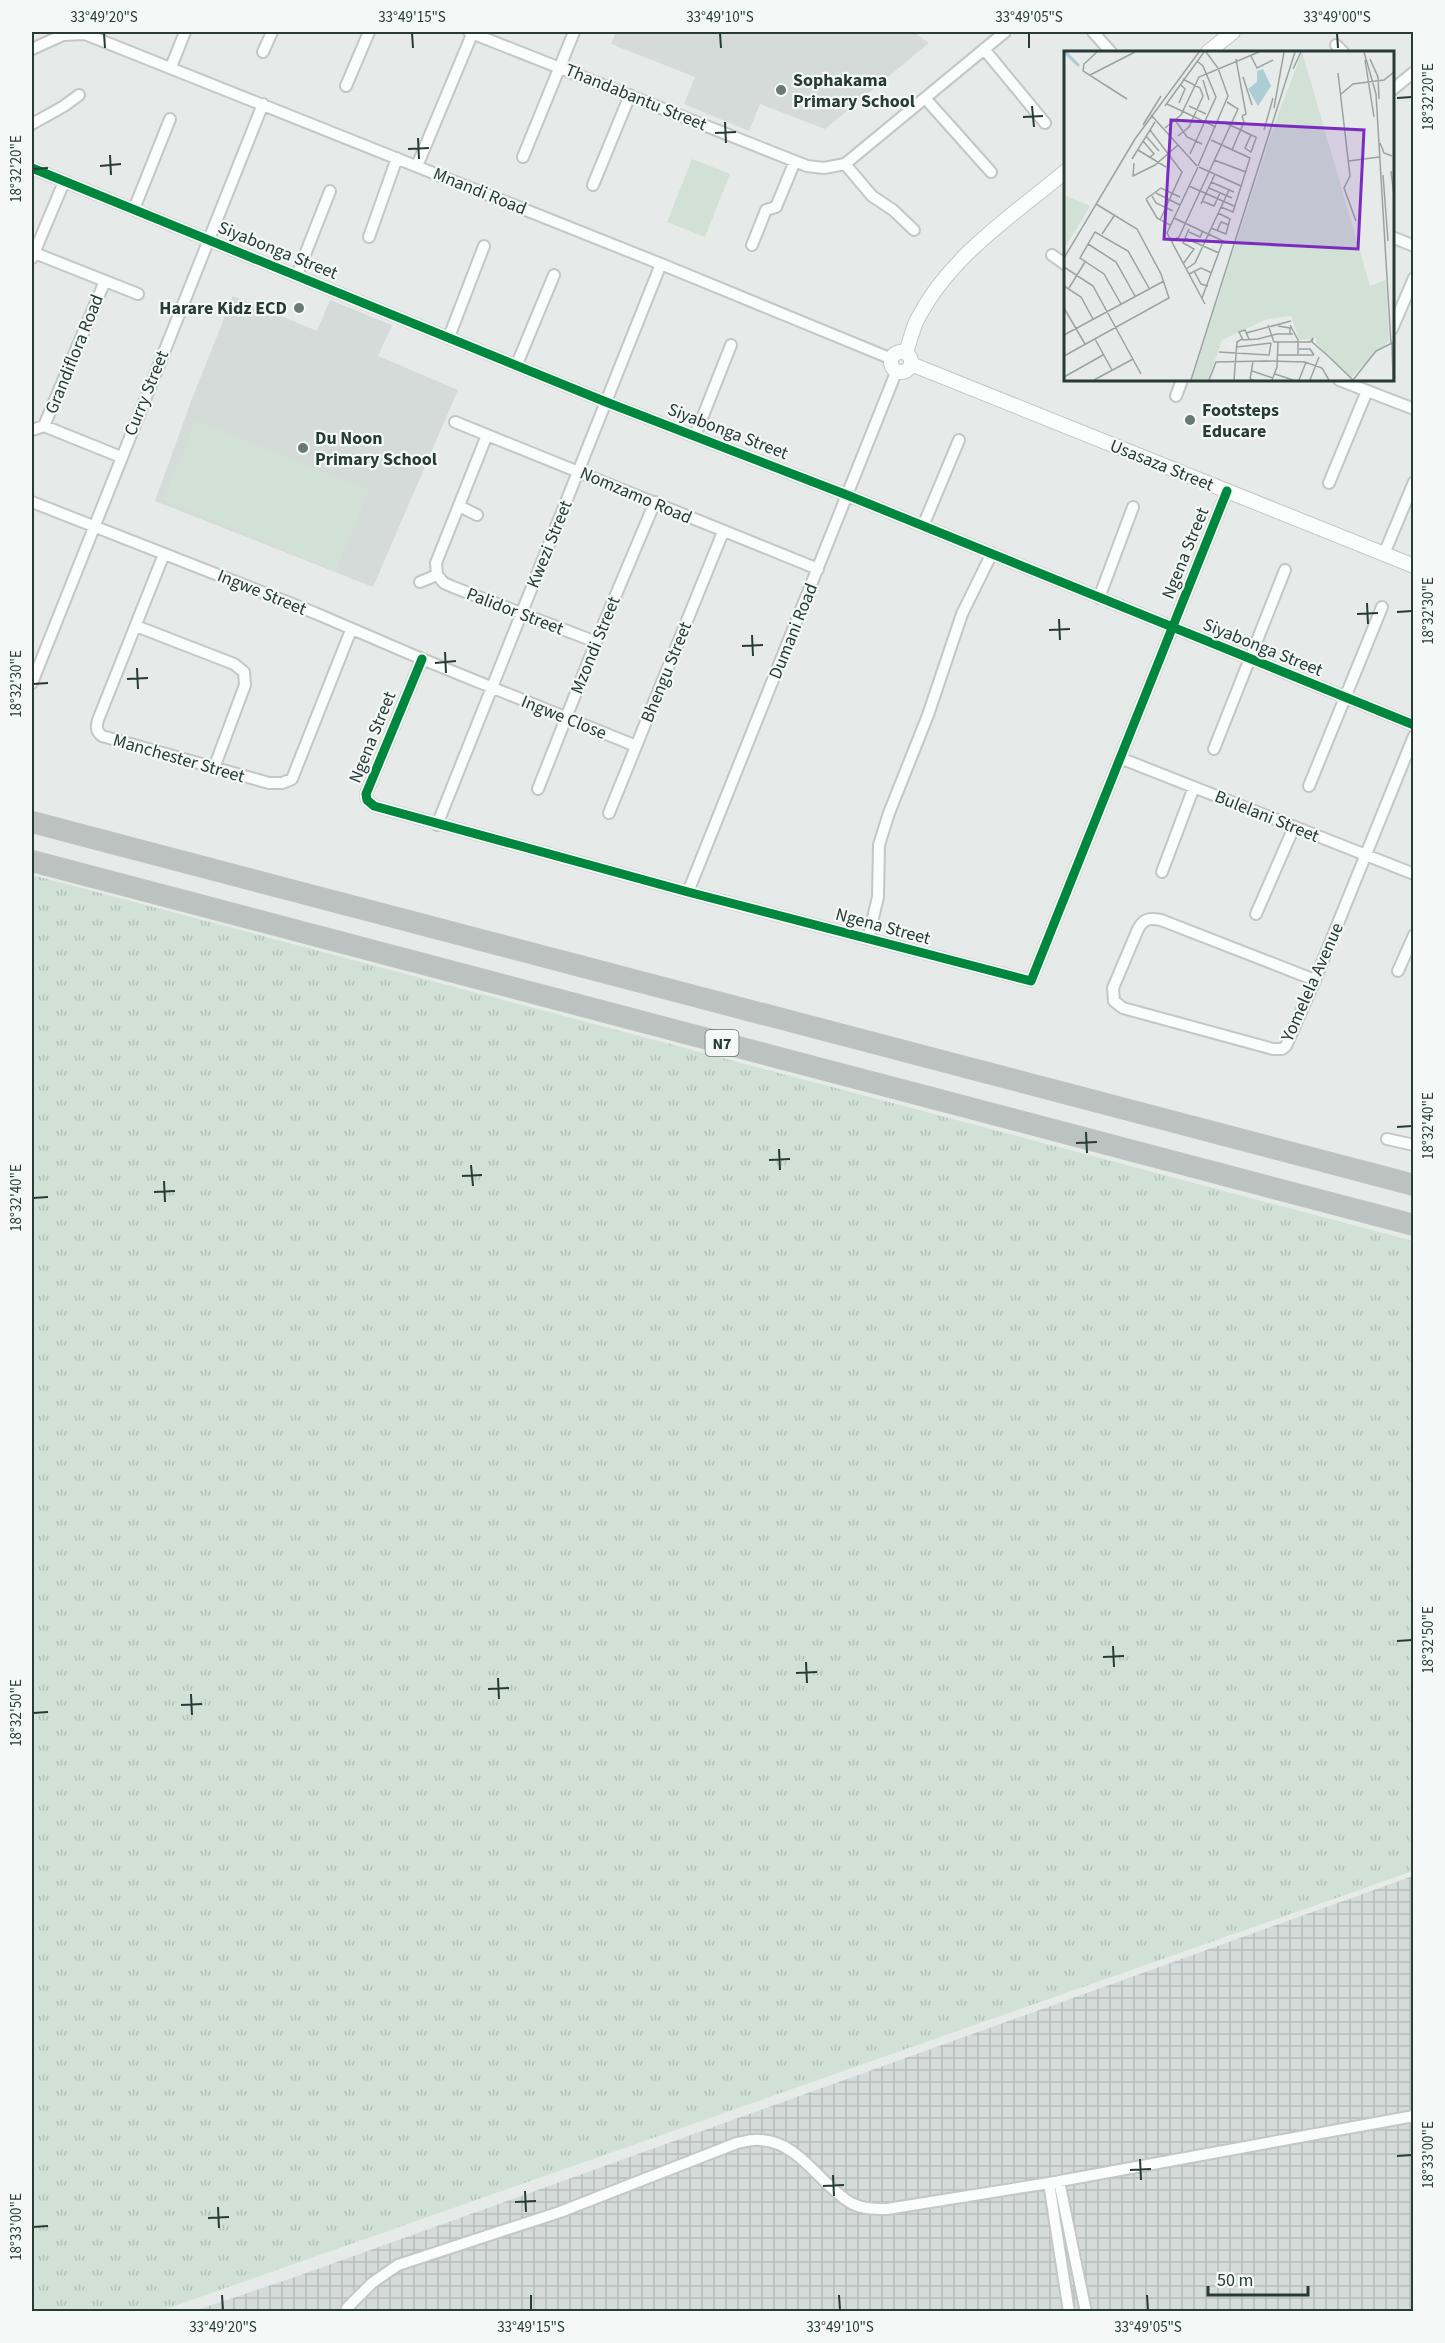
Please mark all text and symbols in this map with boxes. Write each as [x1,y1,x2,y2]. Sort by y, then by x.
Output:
text: 33°49'20"S [70,7,138,28]
text: 33°49'15"S [378,7,446,28]
text: 33°49'10"S [686,7,754,28]
text: 33°49'05"S [995,7,1063,28]
text: 33°49'00"S [1303,7,1371,28]
inset map [1064,51,1394,381]
street label: Thandabantu Street [561,58,710,137]
text: 18°32'20"E [1418,63,1439,131]
place label: Sophakama Primary School [793,68,915,114]
marker: Sophakama Primary School [774,83,788,97]
text: 18°32'20"E [6,135,27,203]
street label: Mnandi Road [429,161,530,222]
street label: Siyabonga Street [214,215,341,286]
street label: Grandiflora Road [39,291,110,418]
place label: Harare Kidz ECD [159,296,287,321]
marker: Harare Kidz ECD [292,301,306,315]
street label: Curry Street [118,347,175,440]
street label: Siyabonga Street [664,397,792,466]
place label: Footsteps Educare [1202,398,1279,444]
marker: Footsteps Educare [1183,413,1197,427]
place label: Du Noon Primary School [315,426,437,472]
street label: Usasaza Street [1106,433,1217,498]
marker: Du Noon Primary School [296,441,310,455]
street label: Nomzamo Road [576,461,696,530]
street label: Kwezi Street [521,497,578,592]
street label: Ngena Street [1156,504,1215,603]
street label: Ingwe Street [214,563,310,622]
text: 18°32'30"E [1418,577,1439,645]
street label: Dumani Road [763,580,824,683]
street label: Palidor Street [463,581,567,641]
street label: Mzondi Street [565,593,626,698]
street label: Siyabonga Street [1199,612,1326,683]
street label: Bhengu Street [635,618,698,726]
text: 18°32'30"E [6,650,27,718]
street label: Ngena Street [343,688,402,787]
street label: Ingwe Close [517,689,610,746]
street label: Manchester Street [110,728,248,789]
street label: Bulelani Street [1211,784,1323,849]
street label: Ngena Street [833,902,933,951]
street label: Yomelela Avenue [1275,919,1350,1047]
road number: N7 [706,1030,738,1056]
text: 18°32'40"E [1418,1092,1439,1160]
text: 18°32'40"E [6,1164,27,1232]
text: 18°32'50"E [1418,1606,1439,1674]
text: 18°32'50"E [6,1679,27,1747]
text: 18°33'00"E [1418,2121,1439,2189]
text: 18°33'00"E [6,2193,27,2261]
scale bar [1208,2259,1308,2297]
text: 50 m [1217,2268,1253,2293]
text: 33°49'20"S [189,2317,257,2338]
text: 33°49'15"S [497,2317,565,2338]
text: 33°49'10"S [806,2317,874,2338]
text: 33°49'05"S [1114,2317,1182,2338]

